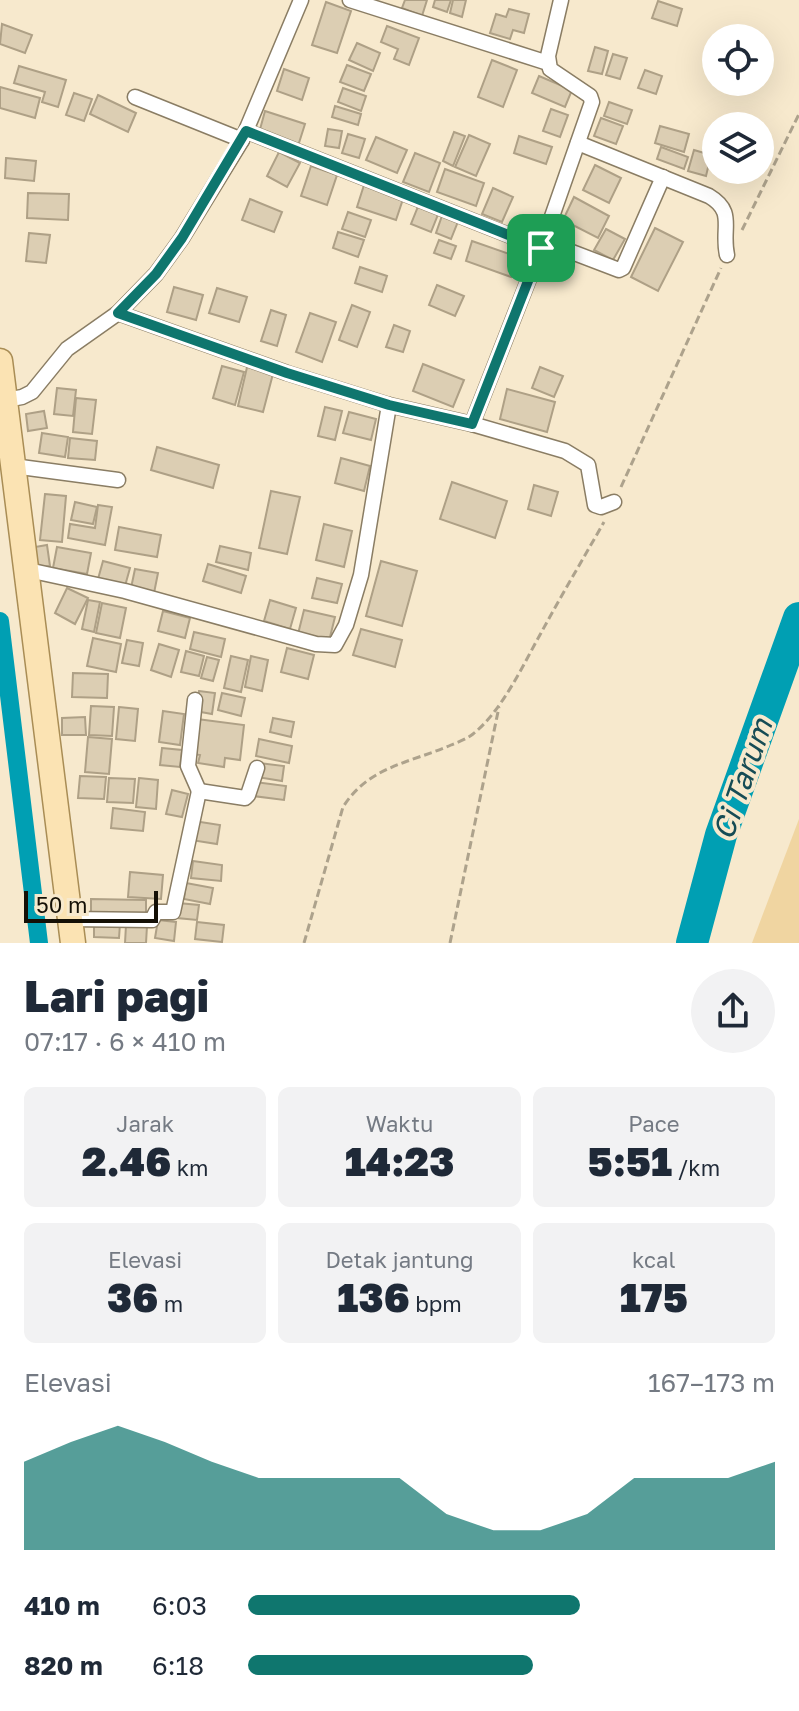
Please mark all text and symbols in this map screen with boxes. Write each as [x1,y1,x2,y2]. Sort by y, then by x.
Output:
map controls [702,24,774,184]
button: locate [702,24,774,96]
button: layers [702,112,774,184]
pin [507,214,575,282]
icon: arrive [519,226,563,270]
water label: Ci Tarum [705,713,780,844]
scale bar [24,887,158,923]
text: 50 m [36,891,87,918]
text: Lari pagi [24,969,209,1022]
button: share [691,969,775,1053]
text: 07:17 · 6 × 410 m [24,1026,226,1057]
text: Jarak [116,1110,174,1137]
text: Waktu [366,1110,433,1137]
text: Pace [628,1110,680,1137]
text: 2.46 [82,1137,171,1185]
text: 14:23 [345,1137,454,1185]
text: 5:51 [587,1137,672,1185]
text: km [171,1154,209,1181]
text: /km [672,1154,720,1181]
text: Elevasi [108,1246,182,1273]
text: Detak jantung [325,1246,474,1273]
text: kcal [632,1246,676,1273]
text: 36 [107,1273,158,1321]
text: 136 [337,1273,410,1321]
text: 175 [620,1273,688,1321]
text: m [158,1290,183,1317]
text: bpm [410,1290,462,1317]
text: Elevasi [24,1367,112,1398]
text: 167–173 m [648,1367,775,1398]
text: 410 m [24,1590,100,1621]
text: 6:03 [152,1590,207,1621]
text: 820 m [24,1650,103,1681]
text: 6:18 [152,1650,204,1681]

